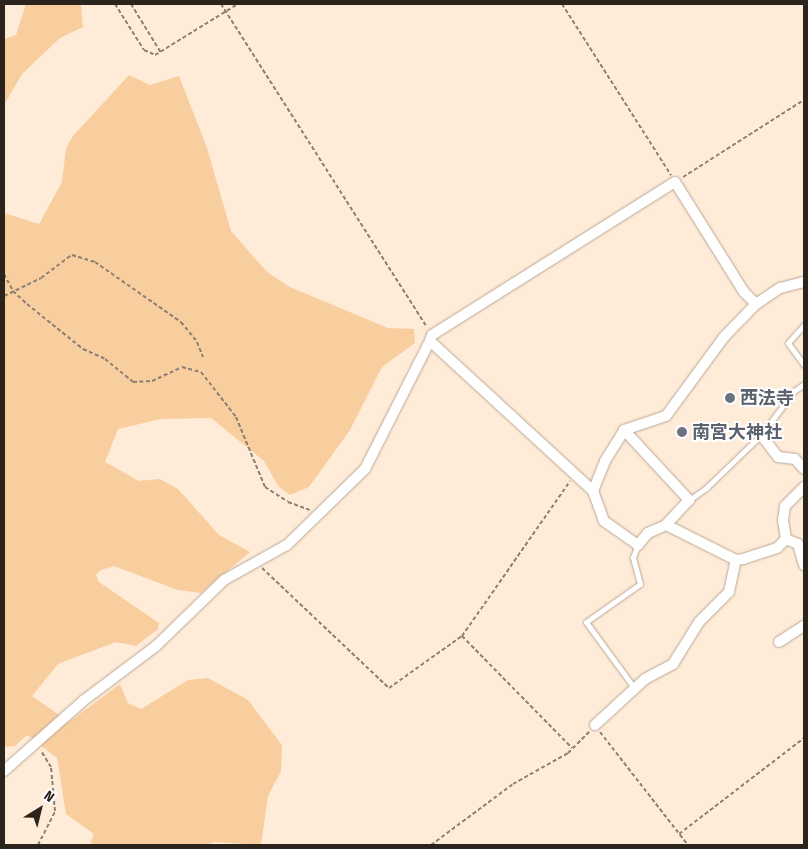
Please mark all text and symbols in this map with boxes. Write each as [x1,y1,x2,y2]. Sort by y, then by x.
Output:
place label: 西法寺 [740,387,794,409]
marker: 西法寺 [724,392,736,404]
place label: 南宮大神社 [692,421,782,443]
marker: 南宮大神社 [676,426,688,438]
north arrow [15,784,65,834]
text: N [41,787,57,806]

